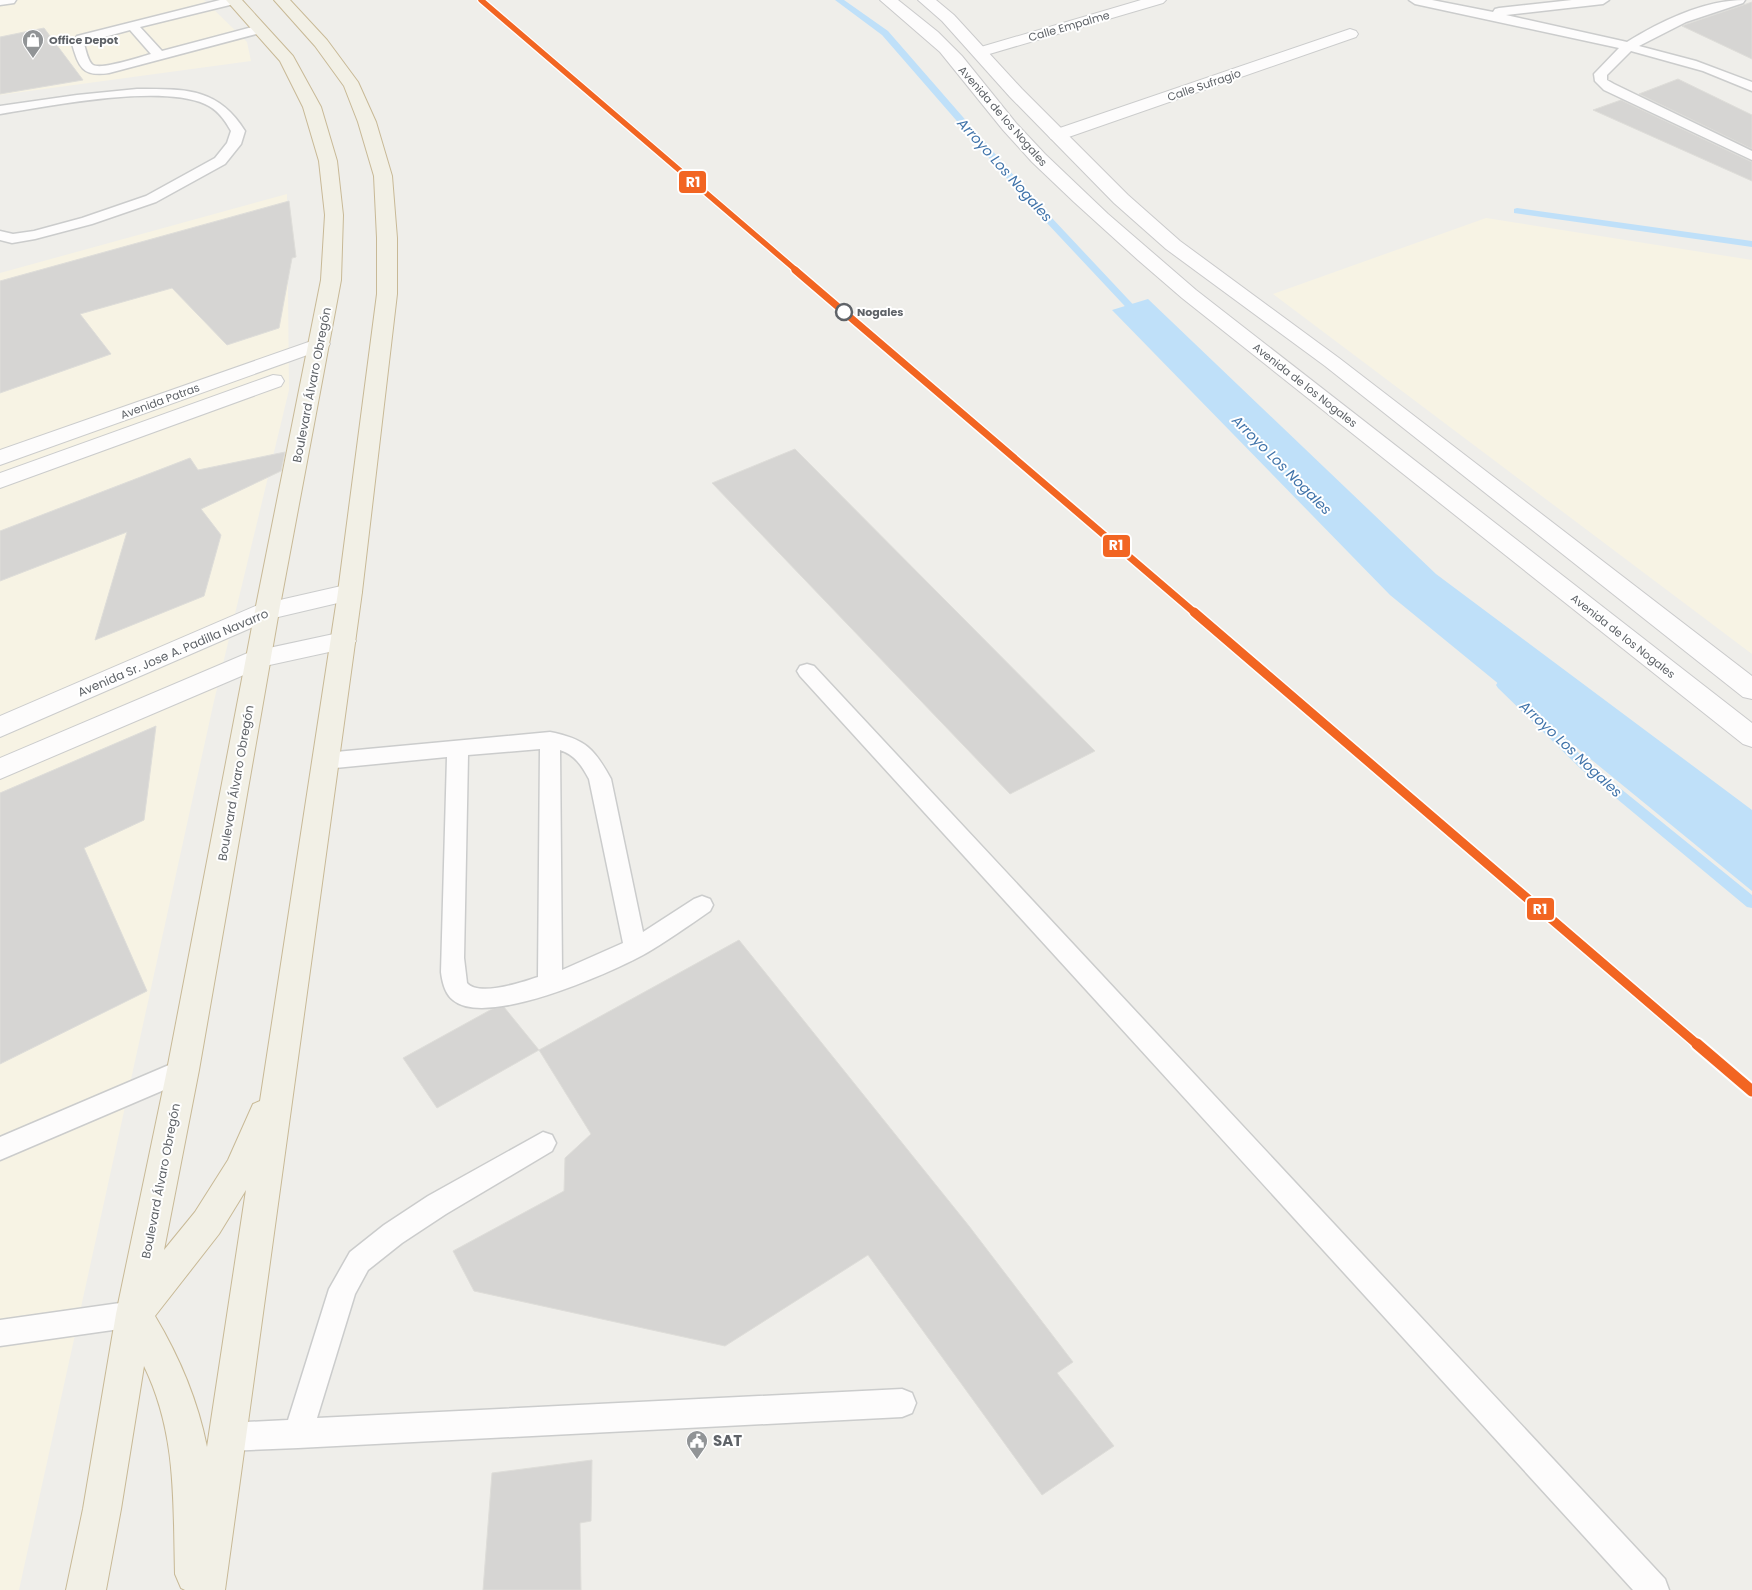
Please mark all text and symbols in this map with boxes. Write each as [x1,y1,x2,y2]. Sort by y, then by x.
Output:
street label: Calle Empalme [1027,7,1112,45]
shop icon: Office Depot [21,28,45,59]
place label: Office Depot [49,32,119,48]
street label: Avenida de los Nogales [955,62,1051,170]
street label: Calle Sufragio [1165,65,1243,105]
water label: Arroyo Los Nogales [952,113,1057,226]
line badge: R1 [678,170,707,194]
text: R1 [686,172,700,192]
marker: Nogales [835,303,853,321]
place label: Nogales [857,304,903,320]
street label: Boulevard Álvaro Obregón [288,306,335,464]
street label: Avenida de los Nogales [1249,339,1361,431]
street label: Avenida Patras [118,379,202,423]
water label: Arroyo Los Nogales [1227,410,1336,519]
line badge: R1 [1102,534,1131,558]
text: R1 [1109,535,1123,555]
street label: Avenida de los Nogales [1567,590,1679,682]
street label: Avenida Sr. Jose A. Padilla Navarro [75,604,271,701]
water label: Arroyo Los Nogales [1515,695,1627,802]
street label: Boulevard Álvaro Obregón [213,704,258,862]
line badge: R1 [1526,897,1555,921]
text: R1 [1533,899,1547,919]
street label: Boulevard Álvaro Obregón [137,1102,184,1260]
public building icon: SAT [685,1429,709,1460]
place label: SAT [713,1430,742,1451]

